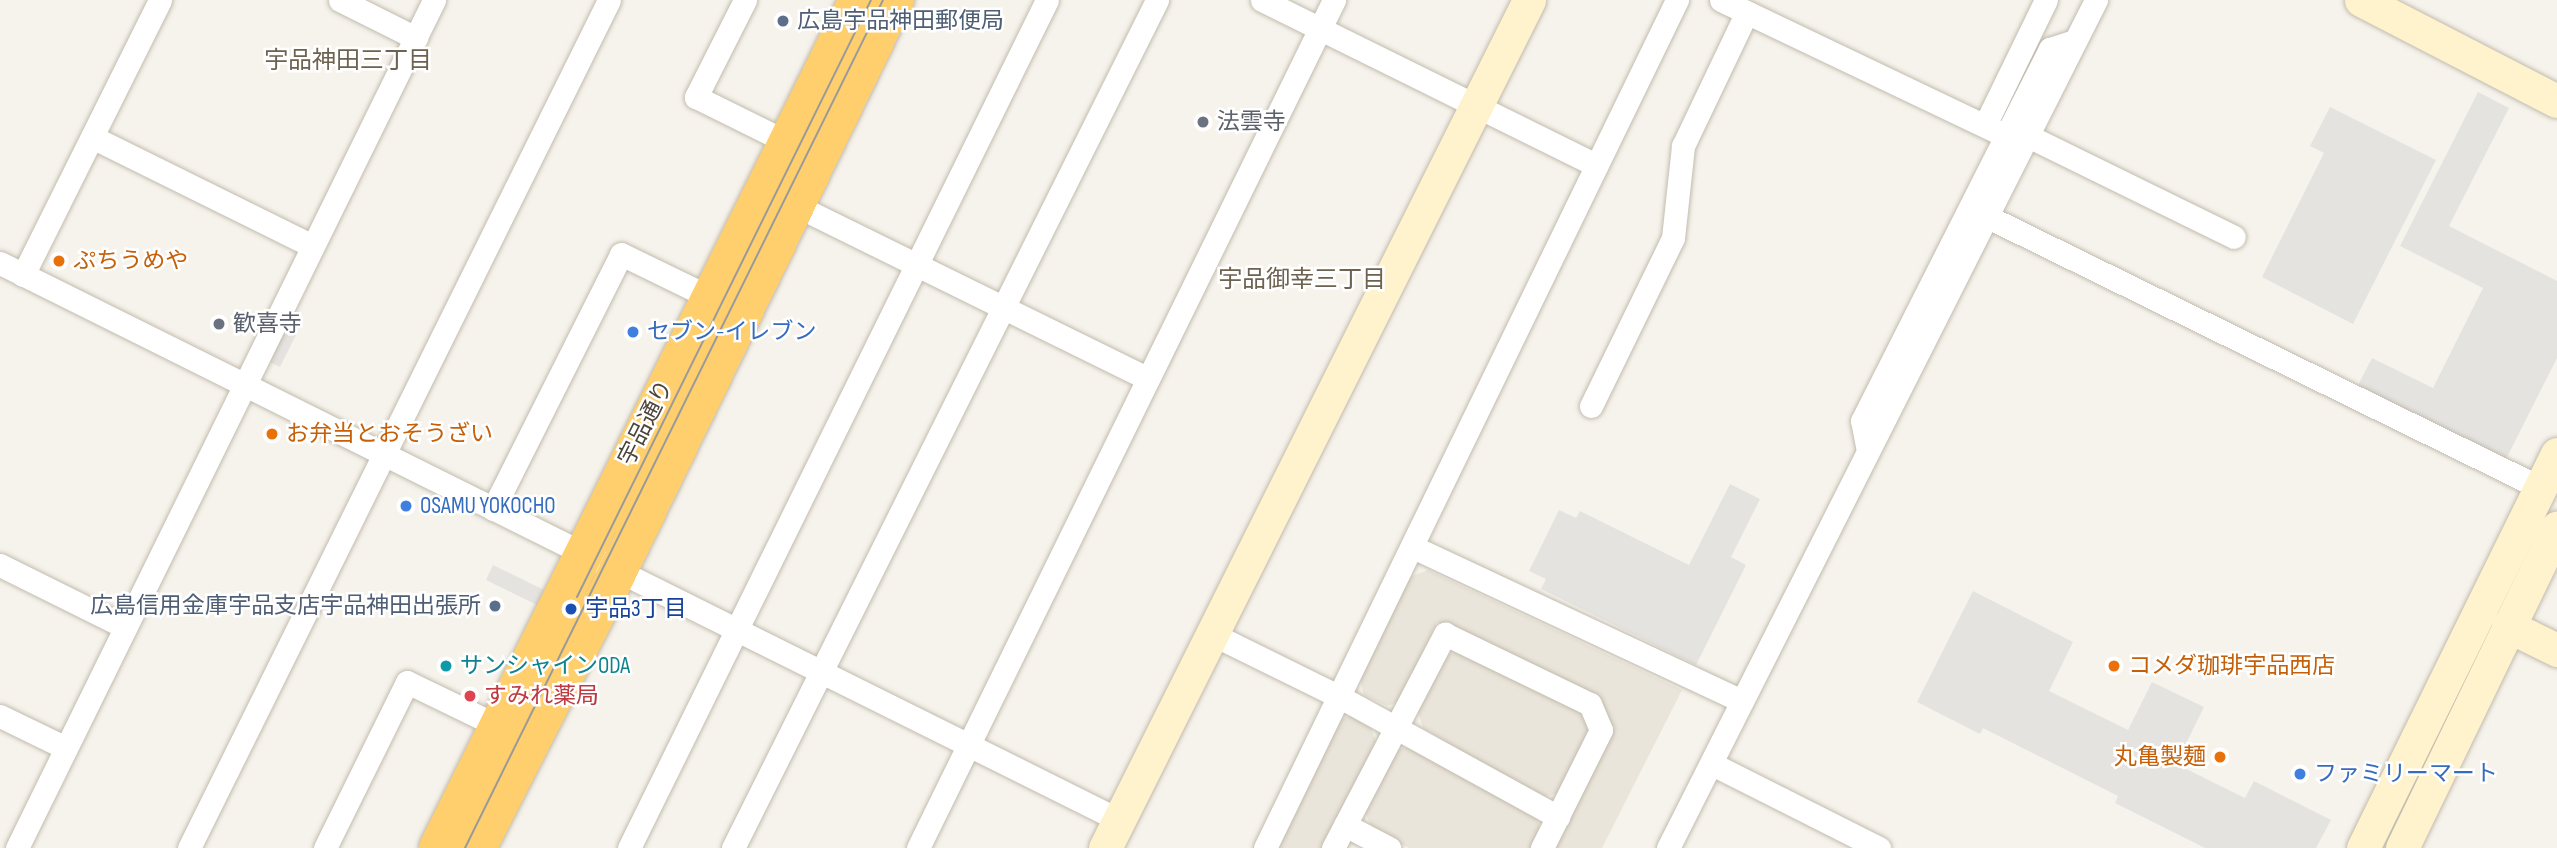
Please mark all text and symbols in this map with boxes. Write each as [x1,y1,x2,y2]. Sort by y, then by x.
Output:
place label: 広島宇品神田郵便局 [797,7,1004,35]
marker: 広島宇品神田郵便局 [775,13,791,29]
district label: 宇品神田三丁目 [264,47,432,75]
place label: 法雲寺 [1217,108,1286,136]
marker: 法雲寺 [1195,114,1211,130]
place label: ぷちうめや [73,247,188,275]
marker: ぷちうめや [51,253,67,269]
district label: 宇品御幸三丁目 [1218,266,1386,294]
place label: 歓喜寺 [233,310,302,338]
marker: 歓喜寺 [211,316,227,332]
place label: セブン-イレブン [647,318,816,346]
marker: セブン-イレブン [625,324,641,340]
street label: 宇品通り [613,376,679,470]
place label: お弁当とおそうざい [286,420,493,448]
marker: お弁当とおそうざい [264,426,280,442]
place label: OSAMU YOKOCHO [420,492,556,520]
marker: OSAMU YOKOCHO [398,498,414,514]
place label: 広島信用金庫宇品支店宇品神田出張所 [90,592,481,620]
place label: 宇品3丁目 [585,595,687,623]
marker: 広島信用金庫宇品支店宇品神田出張所 [487,598,503,614]
marker: 宇品3丁目 [563,601,579,617]
place label: サンシャインODA [460,652,630,680]
place label: コメダ珈琲宇品西店 [2128,652,2335,680]
marker: サンシャインODA [438,658,454,674]
marker: コメダ珈琲宇品西店 [2106,658,2122,674]
place label: すみれ薬局 [484,682,599,710]
marker: すみれ薬局 [462,688,478,704]
place label: 丸亀製麺 [2114,743,2206,771]
marker: 丸亀製麺 [2212,749,2228,765]
place label: ファミリーマート [2314,760,2498,788]
marker: ファミリーマート [2292,766,2308,782]

